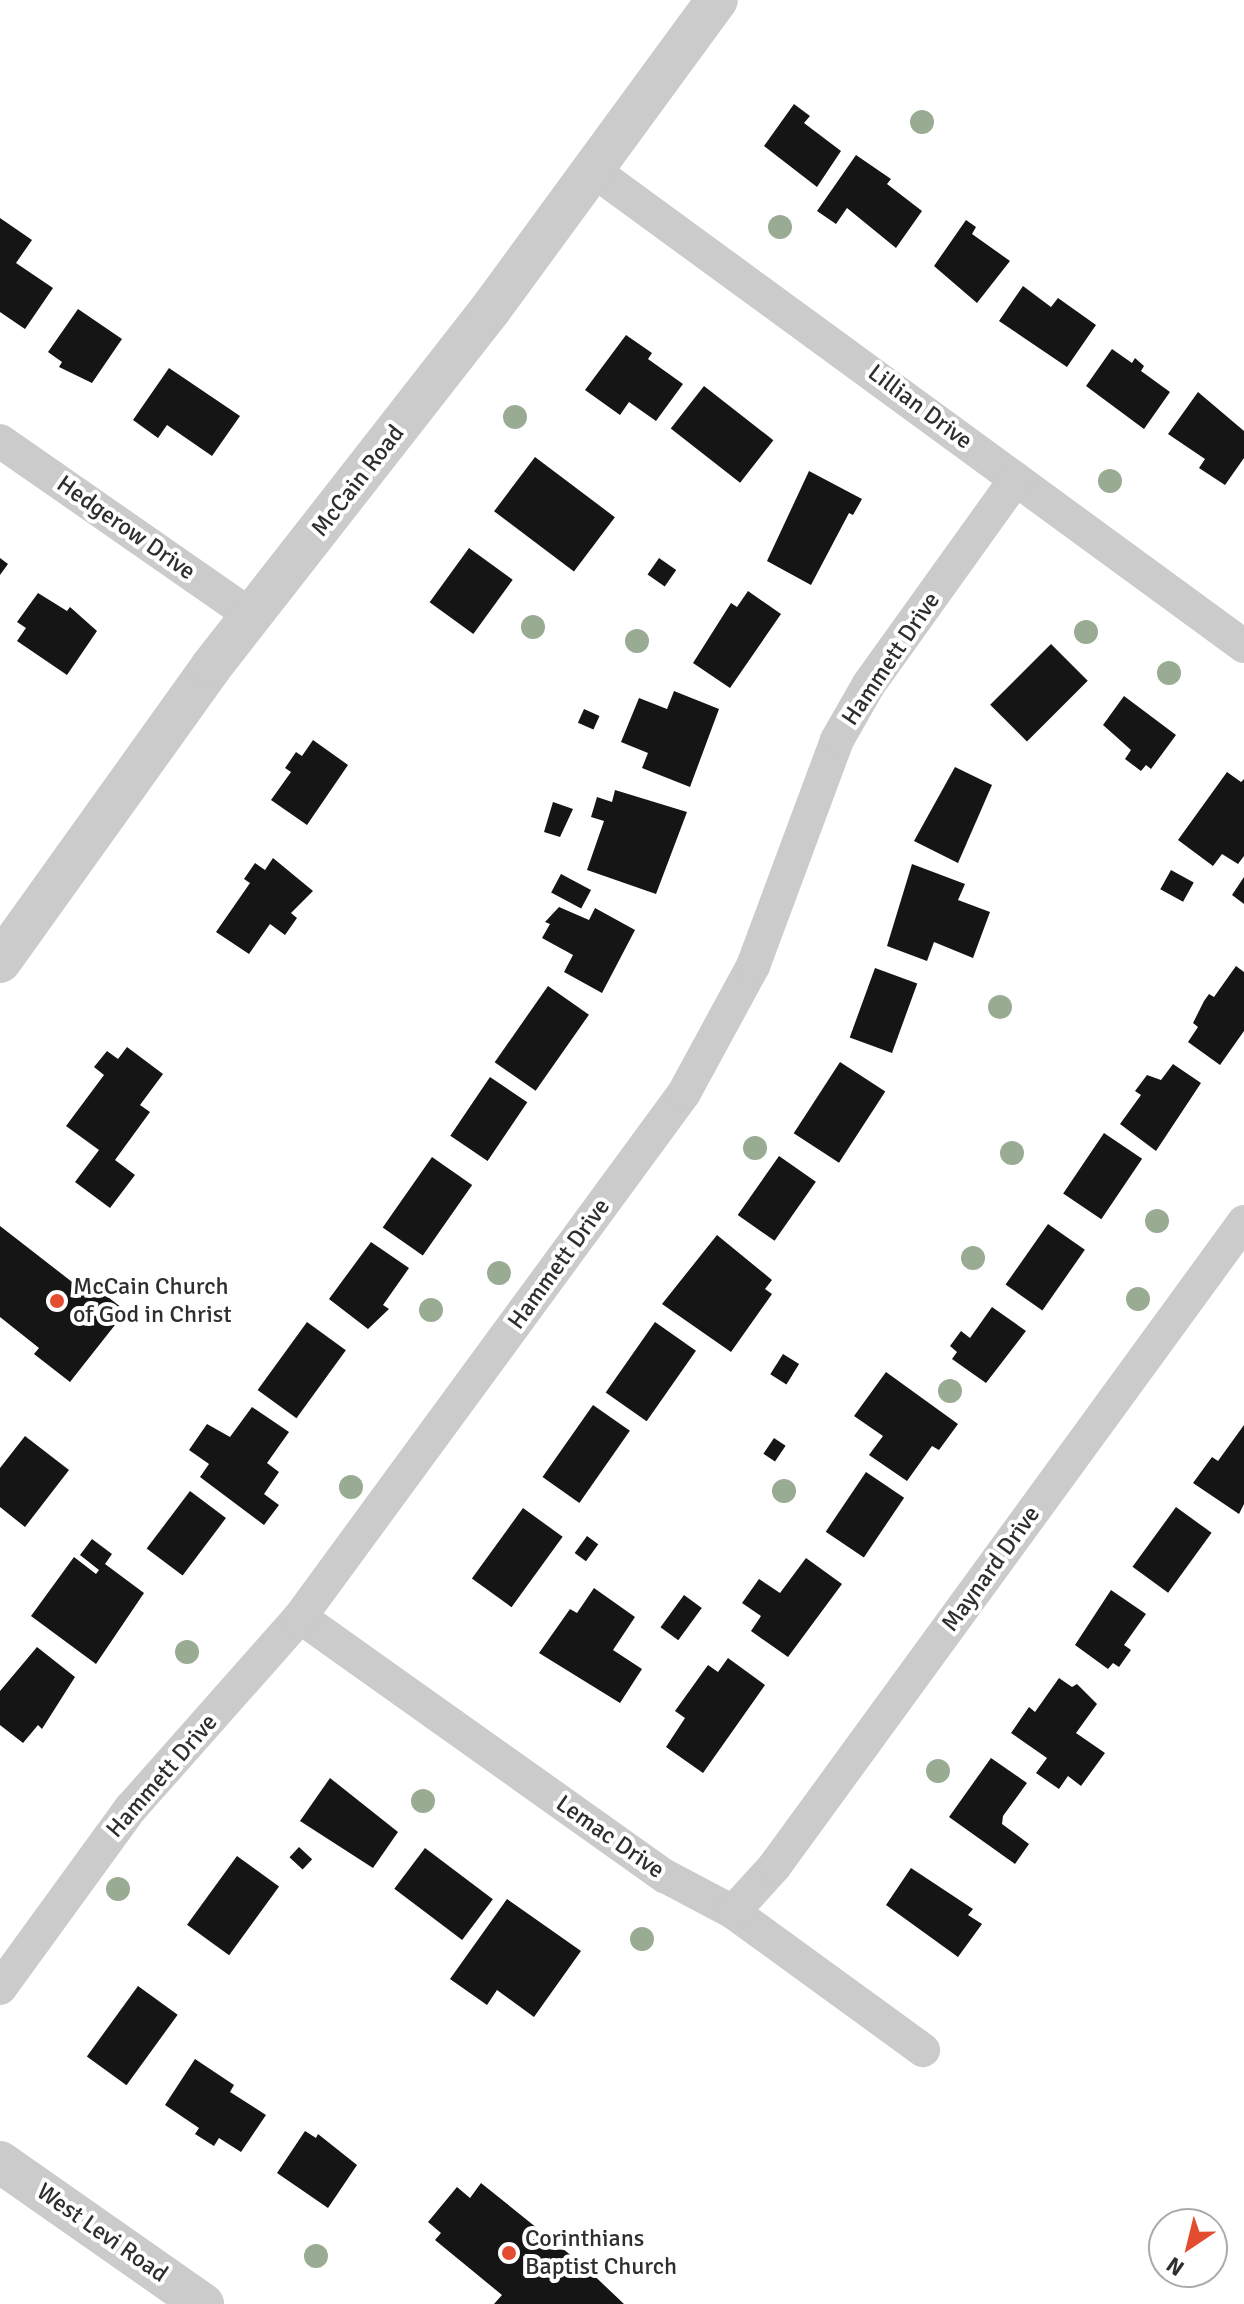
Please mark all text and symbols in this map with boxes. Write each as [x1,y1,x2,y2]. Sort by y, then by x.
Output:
street label: Lillian Drive [862,358,978,456]
street label: McCain Road [306,420,410,542]
street label: Hedgerow Drive [51,470,201,586]
street label: Hammett Drive [836,587,946,731]
street label: Hammett Drive [502,1193,616,1335]
place label: McCain Church of God in Christ [73,1273,232,1329]
marker: McCain Church of God in Christ [48,1292,66,1310]
street label: Maynard Drive [936,1501,1046,1637]
street label: Hammett Drive [100,1708,224,1844]
street label: Lemac Drive [550,1789,670,1885]
street label: West Levi Road [31,2177,173,2289]
north arrow [1148,2208,1228,2288]
place label: Corinthians Baptist Church [525,2225,677,2281]
marker: Corinthians Baptist Church [500,2244,518,2262]
text: N [1161,2251,1189,2282]

